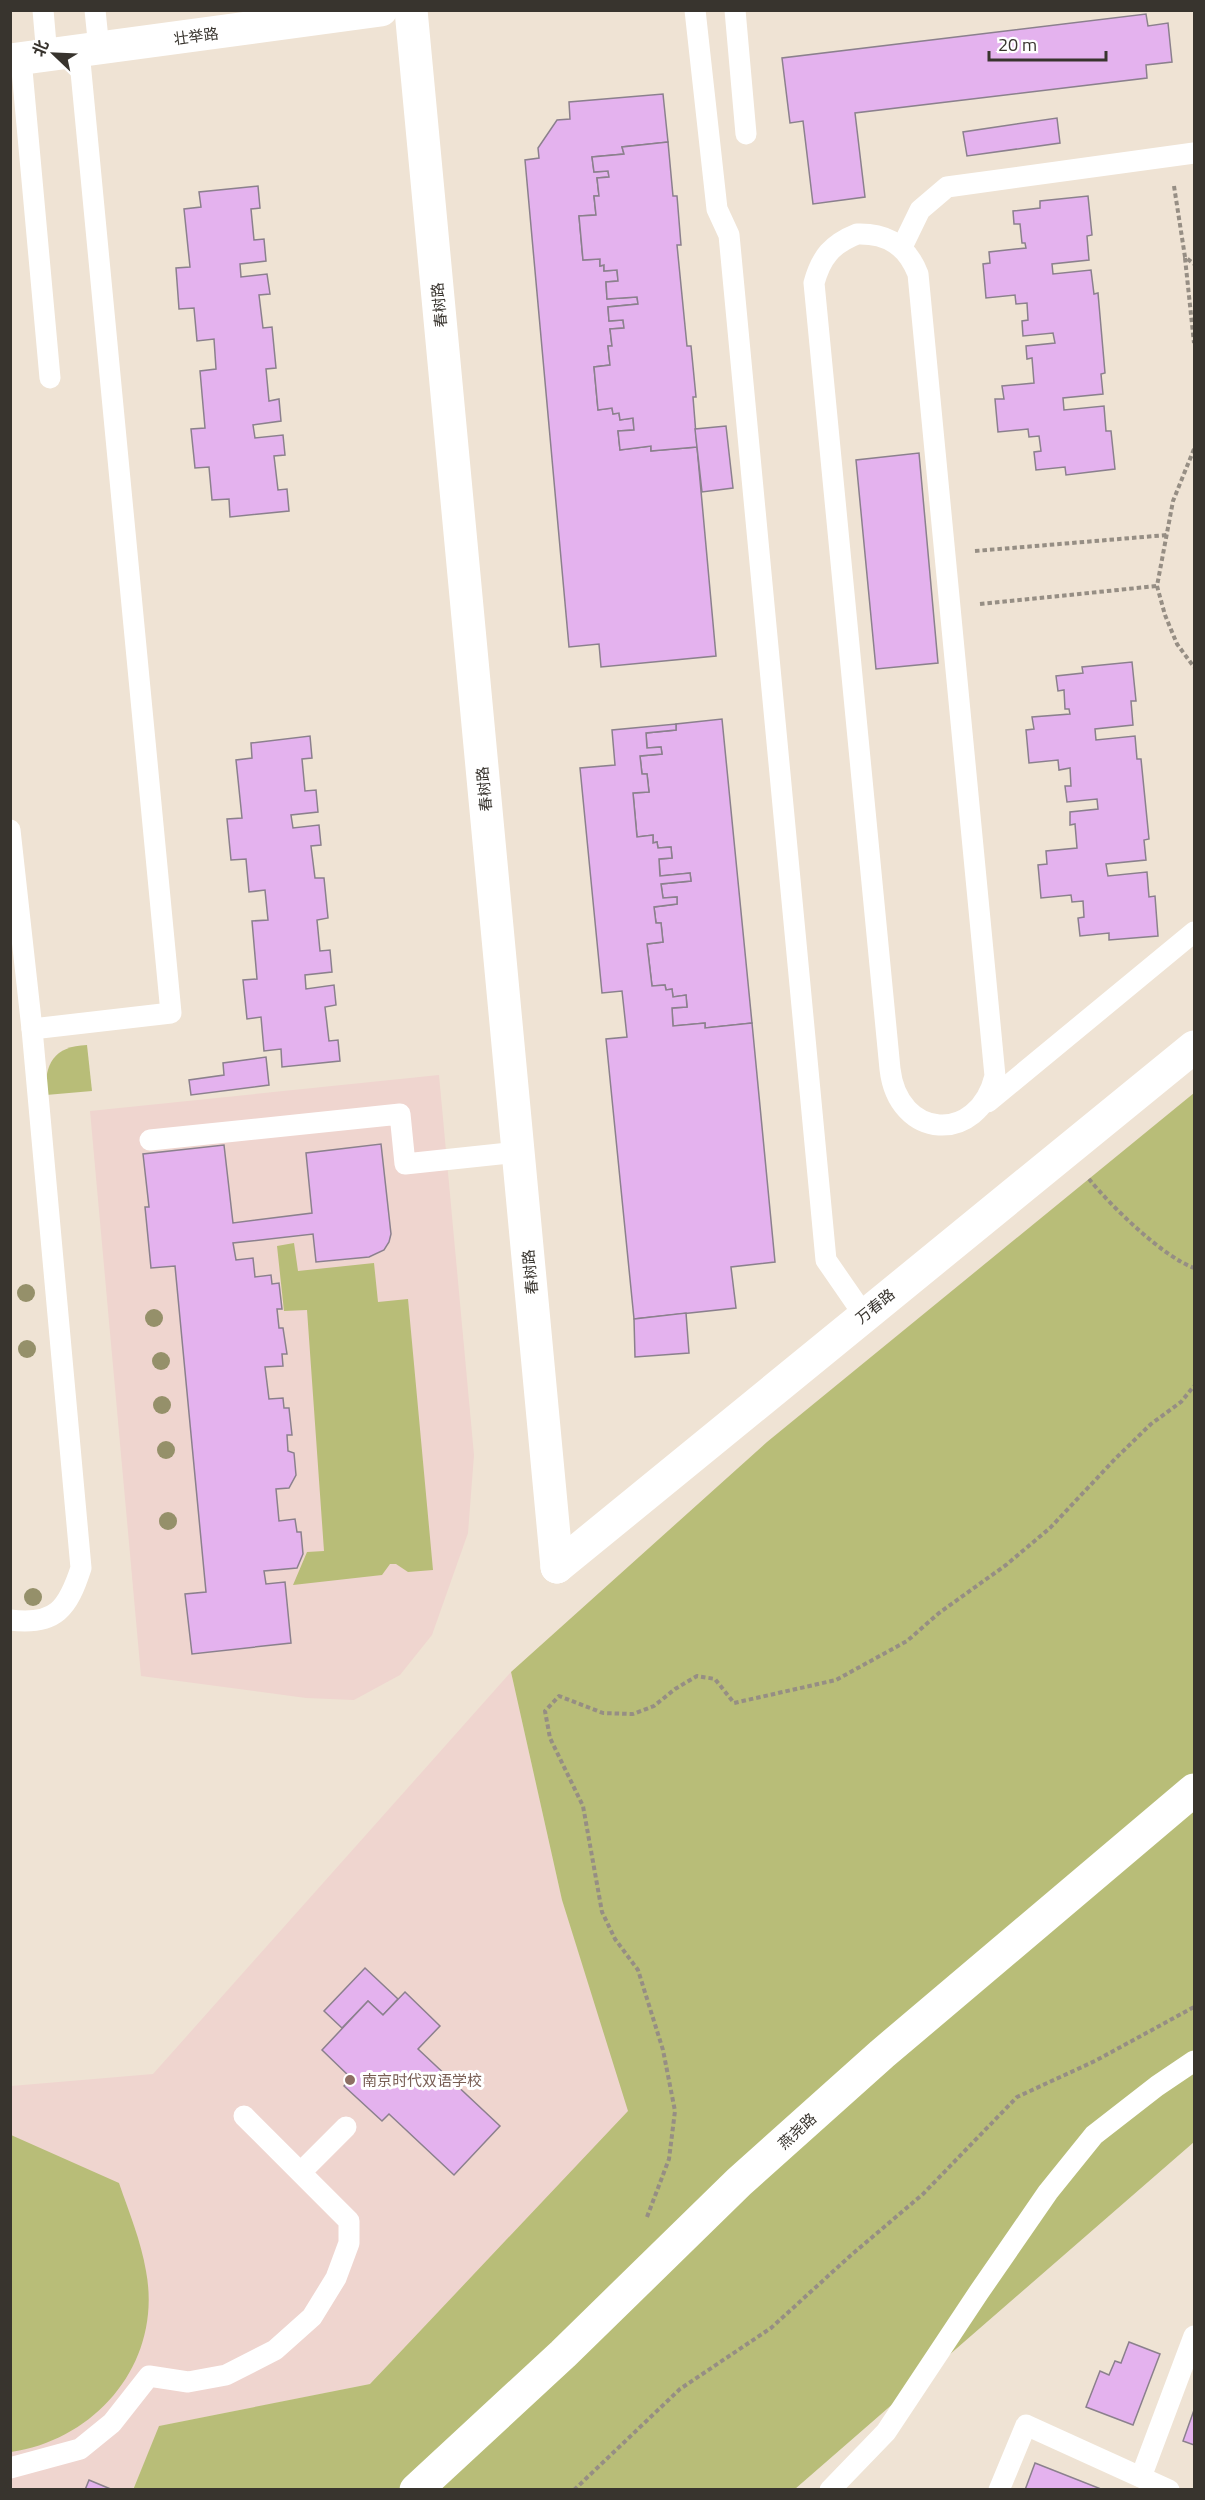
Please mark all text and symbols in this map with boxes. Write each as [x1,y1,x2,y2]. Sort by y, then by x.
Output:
street label: 壮举路 [172,21,220,51]
north arrow [24,24,84,84]
scale bar [989,24,1106,62]
text: 20 m [998,31,1037,58]
text: 北 [26,36,54,60]
street label: 春树路 [426,282,452,328]
street label: 春树路 [471,766,497,812]
street label: 春树路 [517,1249,543,1295]
street label: 万春路 [850,1283,900,1329]
place label: 南京时代双语学校 [362,2069,482,2092]
marker: 南京时代双语学校 [343,2073,357,2087]
street label: 燕尧路 [773,2107,821,2155]

